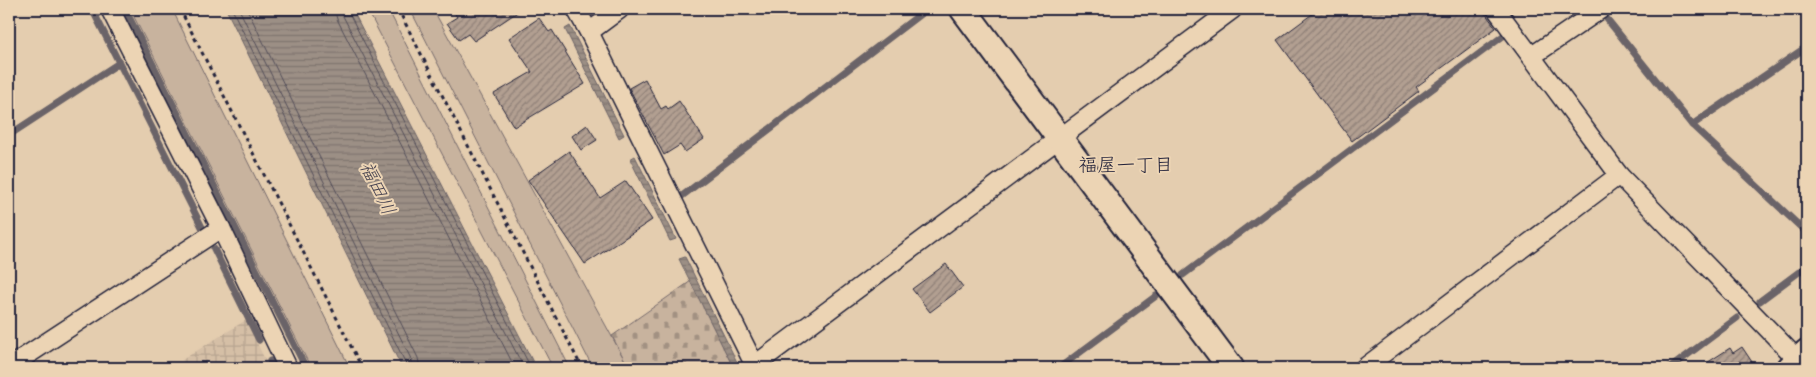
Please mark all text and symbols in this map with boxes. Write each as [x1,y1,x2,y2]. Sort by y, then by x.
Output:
district label: 福屋一丁目 [1078,152,1174,177]
water label: 福田川 [354,157,402,219]

